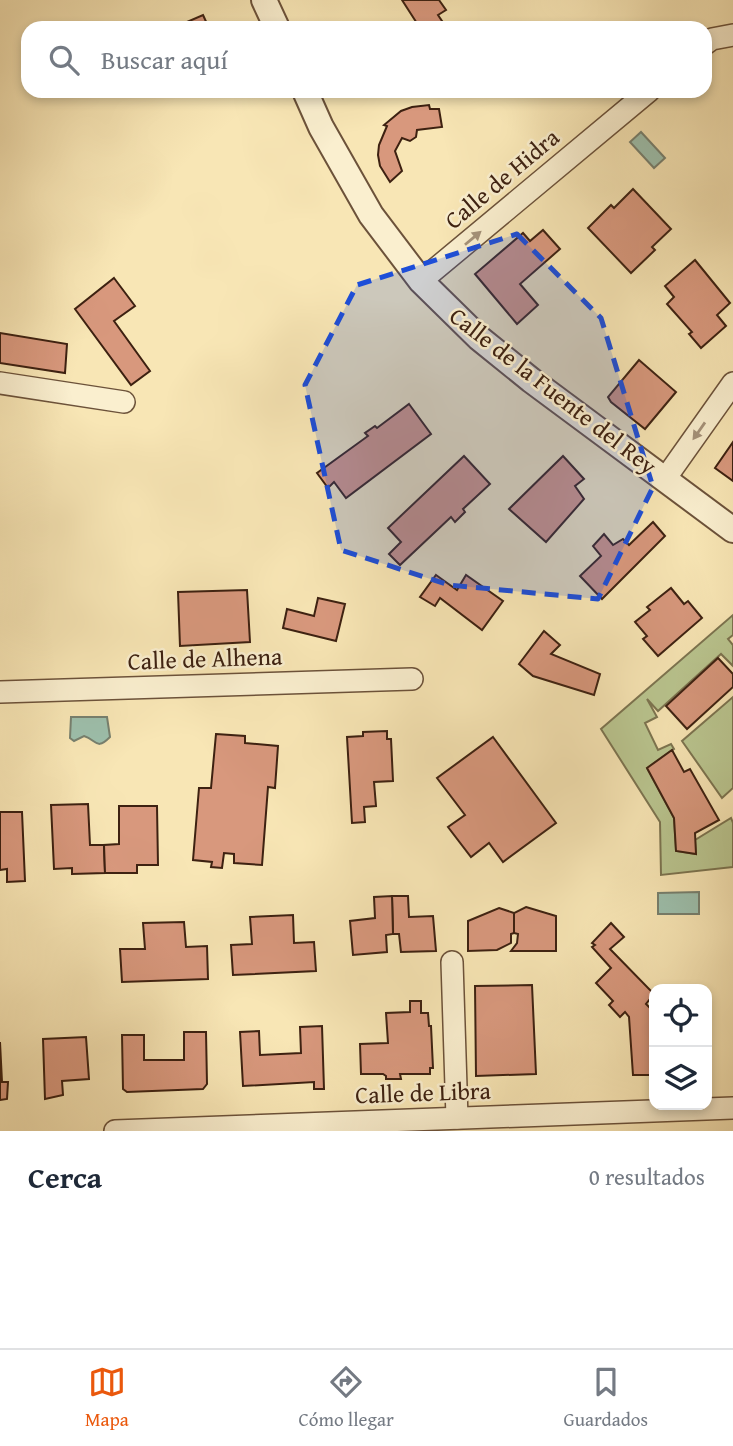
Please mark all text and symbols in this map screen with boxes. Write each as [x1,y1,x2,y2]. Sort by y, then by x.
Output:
search box [21,21,712,98]
text: Buscar aquí [101,40,228,79]
icon: search [45,41,83,79]
street label: Calle de Hidra [437,120,567,237]
one-way arrow [464,231,481,246]
street label: Calle de la Fuente del Rey [442,298,664,483]
one-way arrow [692,422,706,440]
street label: Calle de Alhena [127,638,284,679]
map controls [649,984,712,1110]
button: locate [649,984,712,1047]
button: layers [649,1047,712,1110]
street label: Calle de Libra [355,1073,492,1112]
text: Cerca [28,1155,102,1199]
text: 0 resultados [589,1160,705,1193]
tab: Mapa [85,1363,129,1433]
tab: Cómo llegar [298,1363,394,1433]
tab: Guardados [563,1363,648,1433]

